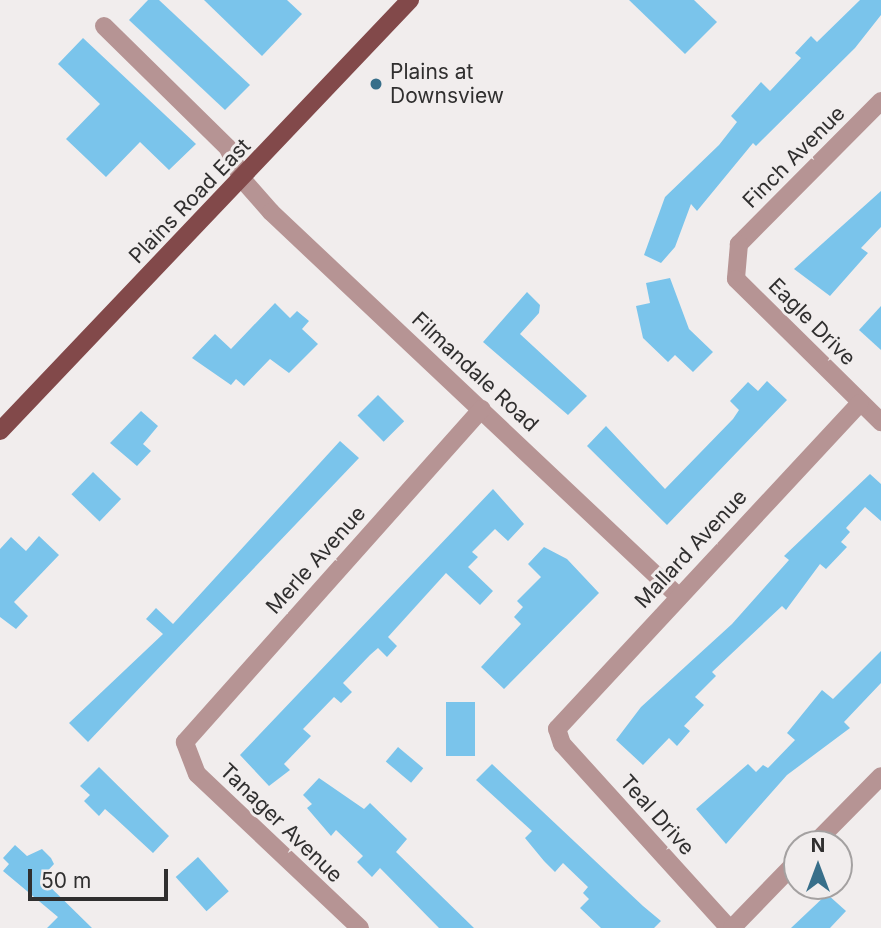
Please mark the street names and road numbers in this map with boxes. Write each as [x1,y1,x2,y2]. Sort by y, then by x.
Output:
street label: Finch Avenue [738,101,850,213]
street label: Plains Road East [124,133,256,269]
street label: Eagle Drive [763,273,861,371]
street label: Filmandale Road [407,307,543,437]
street label: Mallard Avenue [630,485,752,613]
street label: Merle Avenue [261,501,371,619]
street label: Tanager Avenue [214,758,348,888]
street label: Teal Drive [614,770,700,860]

